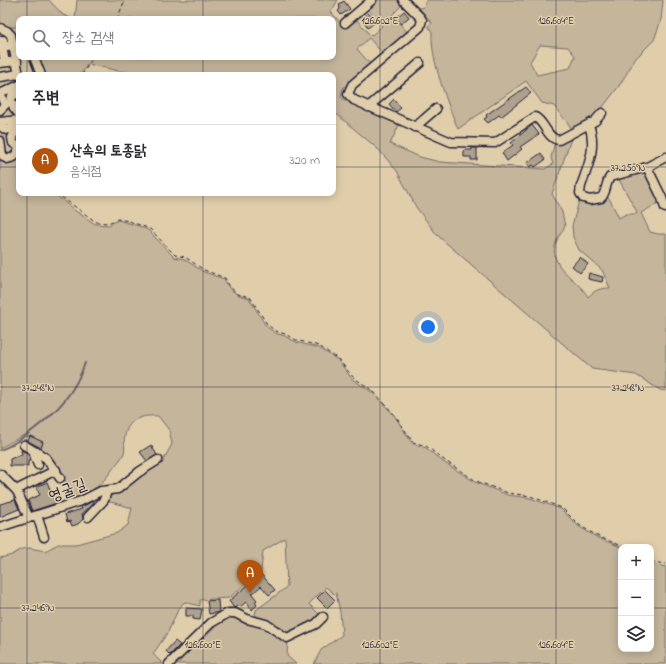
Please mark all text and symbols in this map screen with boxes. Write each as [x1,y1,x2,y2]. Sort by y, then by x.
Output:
text: 126.602°E [361,14,399,29]
text: 126.604°E [538,14,574,29]
search box [16,16,336,60]
icon: search [30,27,52,49]
text: 장소 검색 [62,27,114,49]
text: 주변 [32,86,59,111]
text: 산속의 토종닭 [70,140,146,162]
text: A [41,151,49,170]
text: 320 m [289,151,320,170]
text: 37.250°N [611,161,646,176]
text: 음식점 [70,162,101,181]
your location [418,317,438,337]
text: 37.248°N [22,381,55,396]
text: 37.248°N [612,381,645,396]
street label: 영굴길 [45,473,90,509]
map controls [618,544,654,652]
button: + [618,544,654,580]
pin: A [237,560,263,593]
button: − [618,580,654,616]
text: 37.246°N [21,601,55,616]
button: layers [618,616,654,652]
text: 126.600°E [185,638,221,653]
text: 126.602°E [361,638,399,653]
text: 126.604°E [538,638,574,653]

